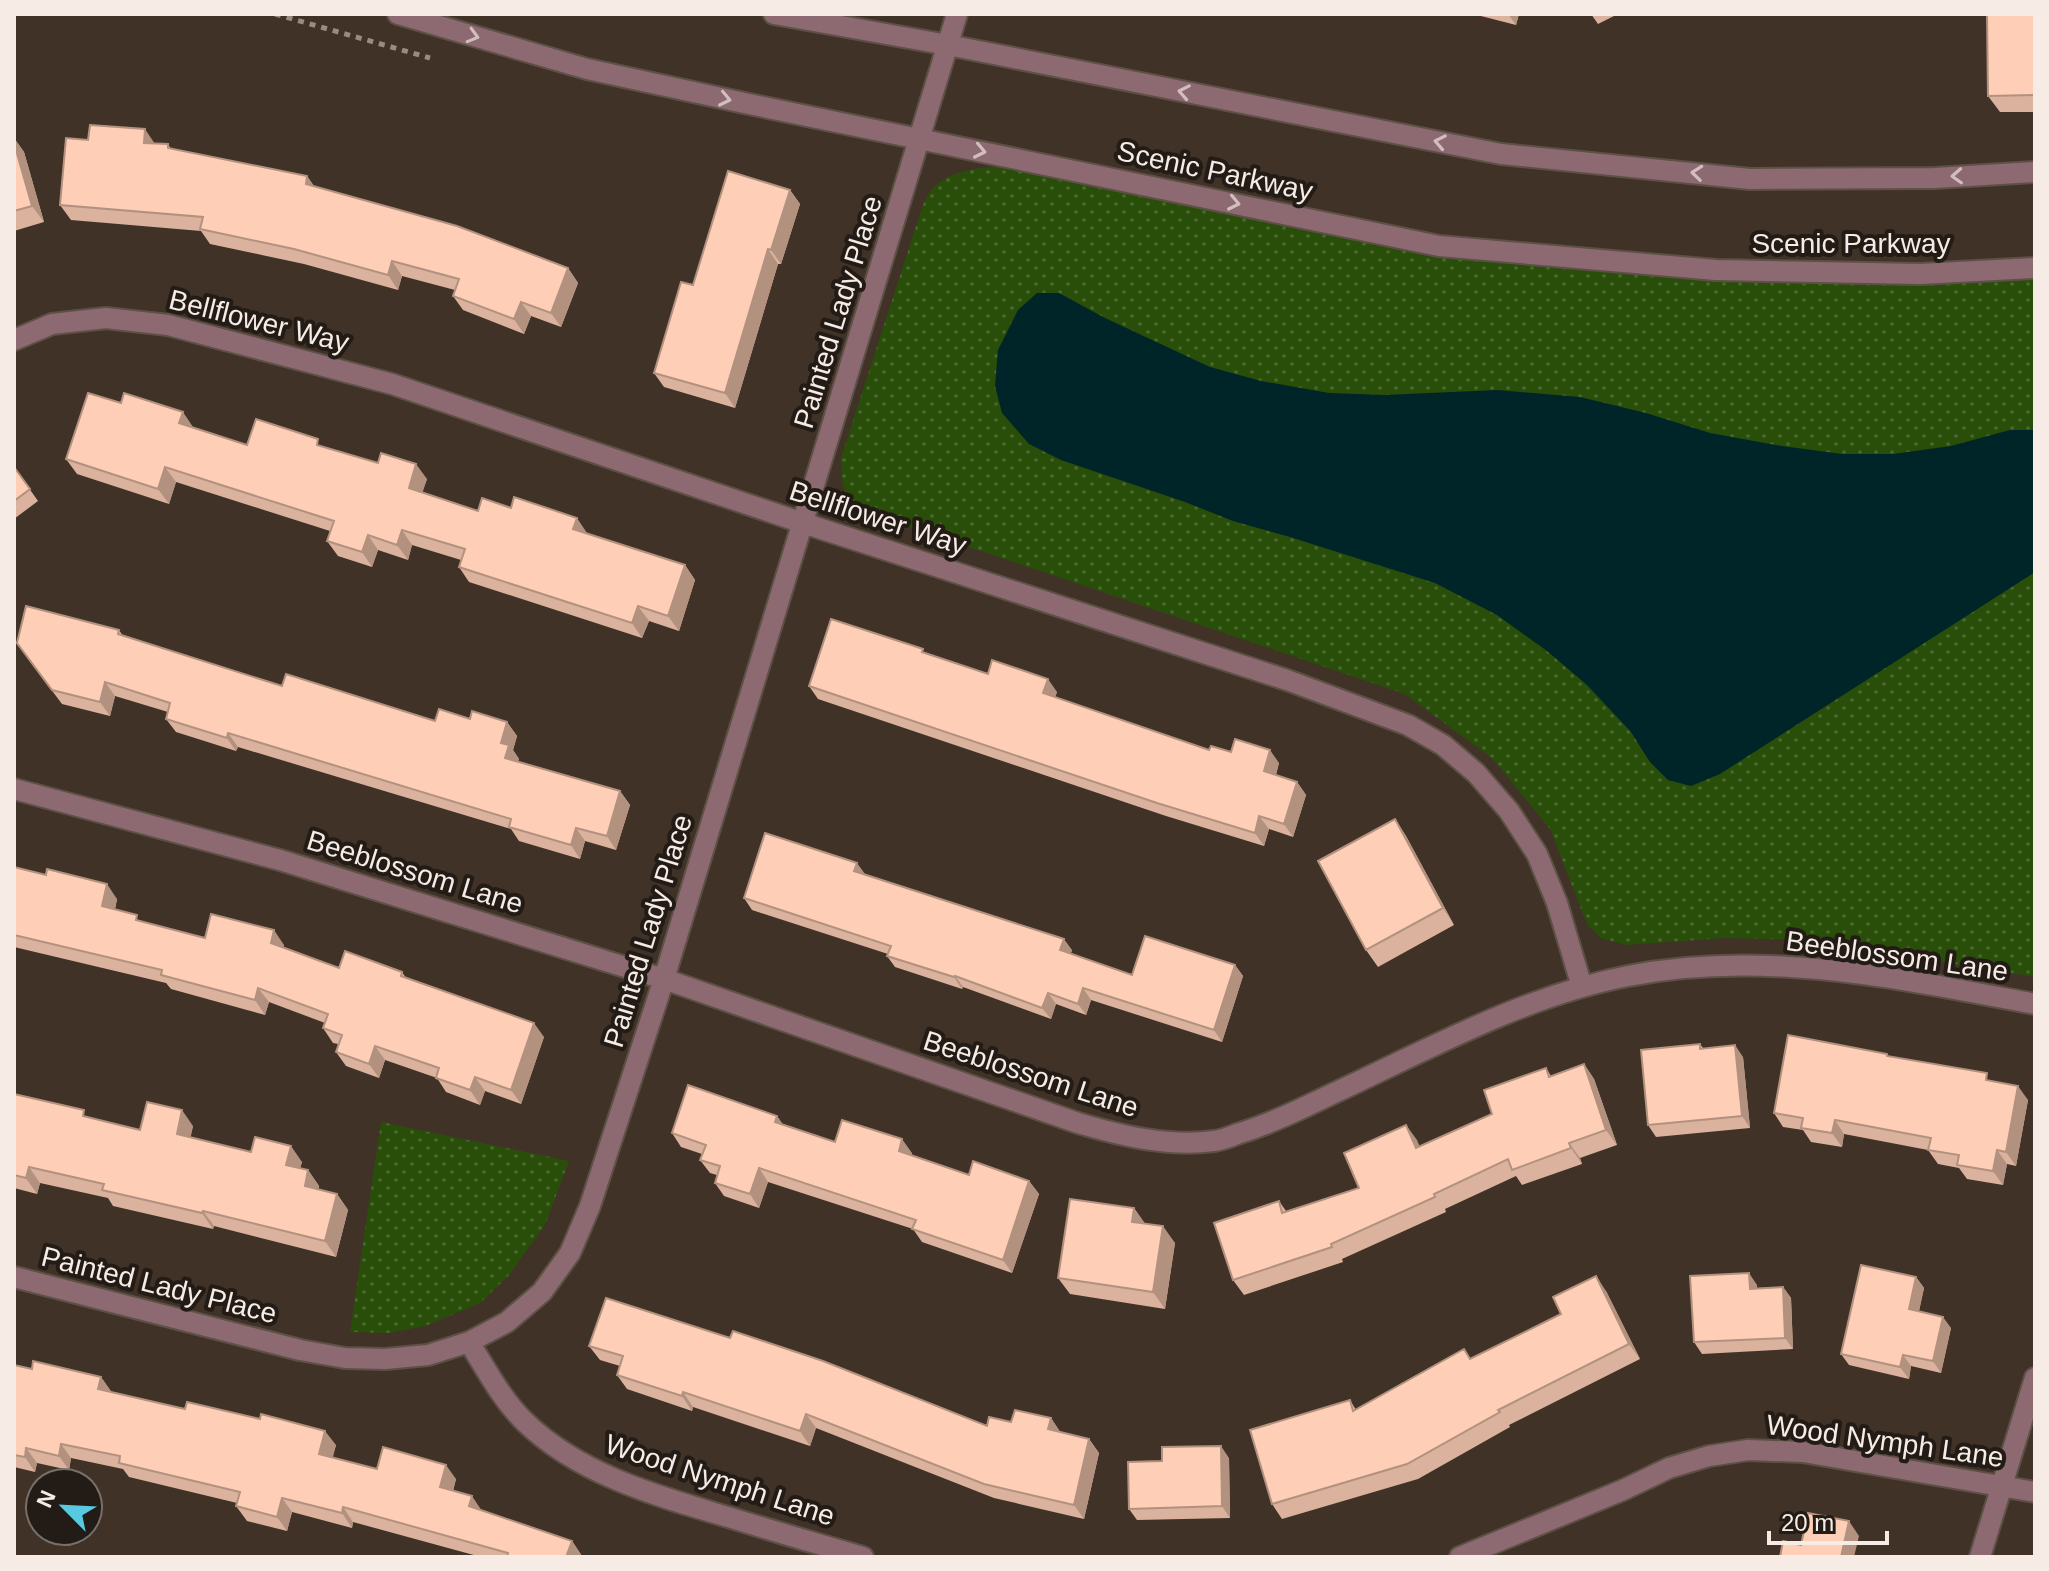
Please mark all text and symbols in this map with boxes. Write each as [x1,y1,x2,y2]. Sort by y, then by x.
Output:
one-way arrow [465,26,479,43]
one-way arrow [1178,84,1191,101]
one-way arrow [717,90,731,107]
one-way arrow [1433,134,1446,151]
street label: Scenic Parkway [1114,135,1316,207]
one-way arrow [973,141,986,158]
one-way arrow [1690,165,1703,182]
one-way arrow [1950,168,1963,185]
street label: Painted Lady Place [788,192,888,432]
one-way arrow [1227,194,1241,211]
street label: Scenic Parkway [1751,228,1951,259]
street label: Bellflower Way [166,284,352,358]
street label: Bellflower Way [786,475,970,561]
street label: Painted Lady Place [598,811,698,1051]
street label: Beeblossom Lane [303,824,527,920]
street label: Beeblossom Lane [1784,925,2010,987]
street label: Beeblossom Lane [920,1025,1142,1123]
street label: Painted Lady Place [38,1241,280,1329]
street label: Wood Nymph Lane [1764,1409,2006,1473]
street label: Wood Nymph Lane [601,1428,839,1532]
north arrow [24,1467,104,1547]
text: N [32,1487,61,1511]
scale bar [1769,1495,1887,1545]
text: 20 m [1781,1509,1834,1536]

